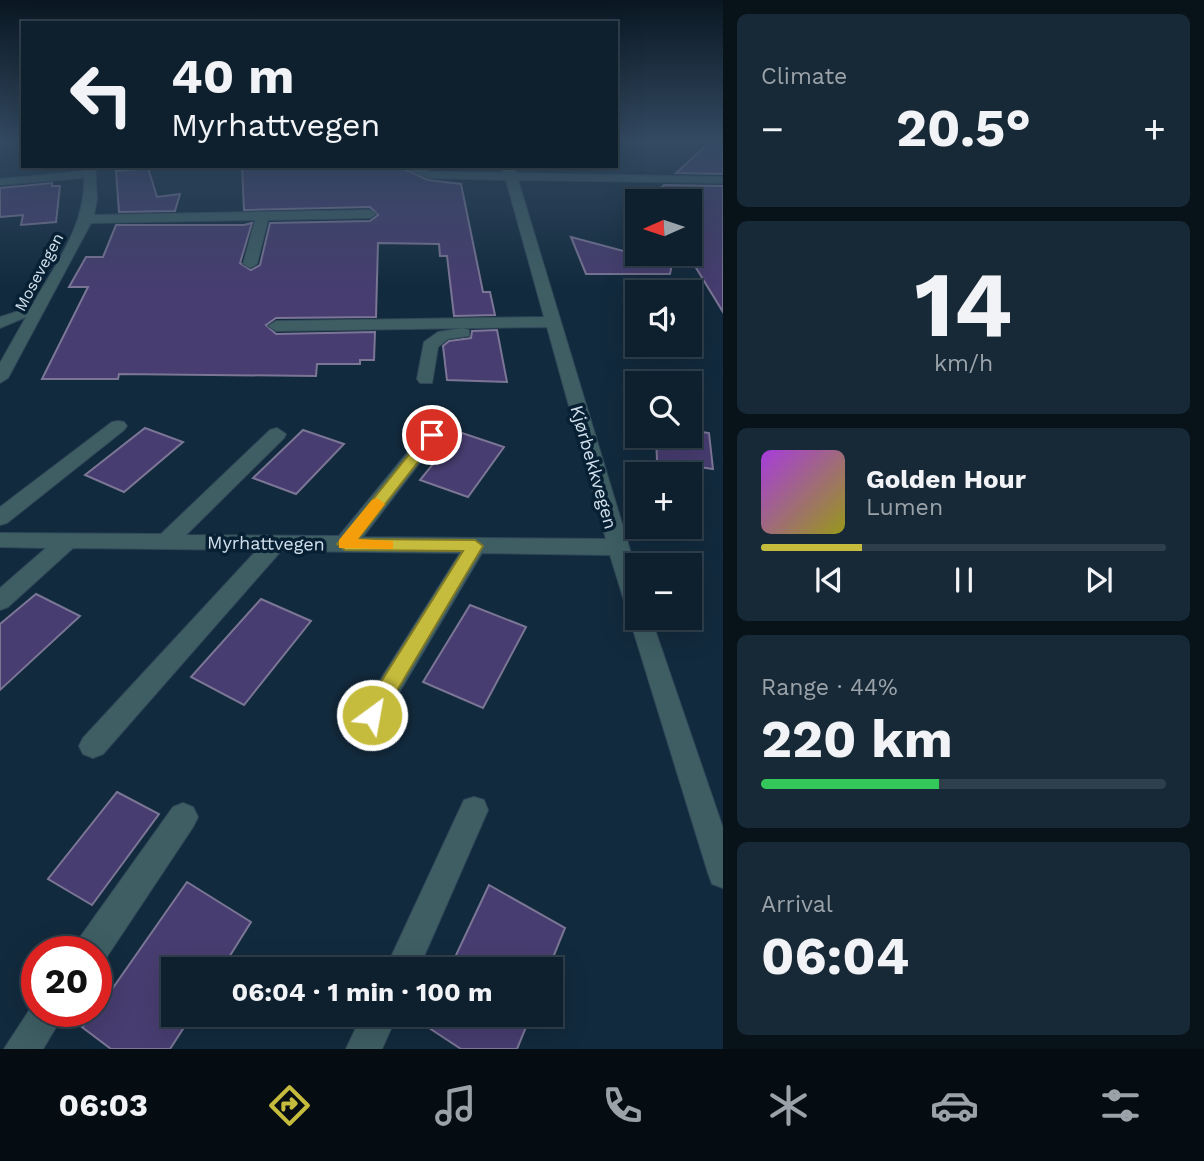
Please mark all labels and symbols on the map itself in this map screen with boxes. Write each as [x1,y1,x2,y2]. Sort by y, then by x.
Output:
north arrow [625,189,702,266]
street label: Mosevegen [10,230,68,314]
street label: Kjørbekkvegen [566,403,622,531]
pin [402,405,462,465]
street label: Myrhattvegen [207,531,325,555]
position arrow [335,678,409,752]
speed limit sign: 20 [21,936,112,1027]

